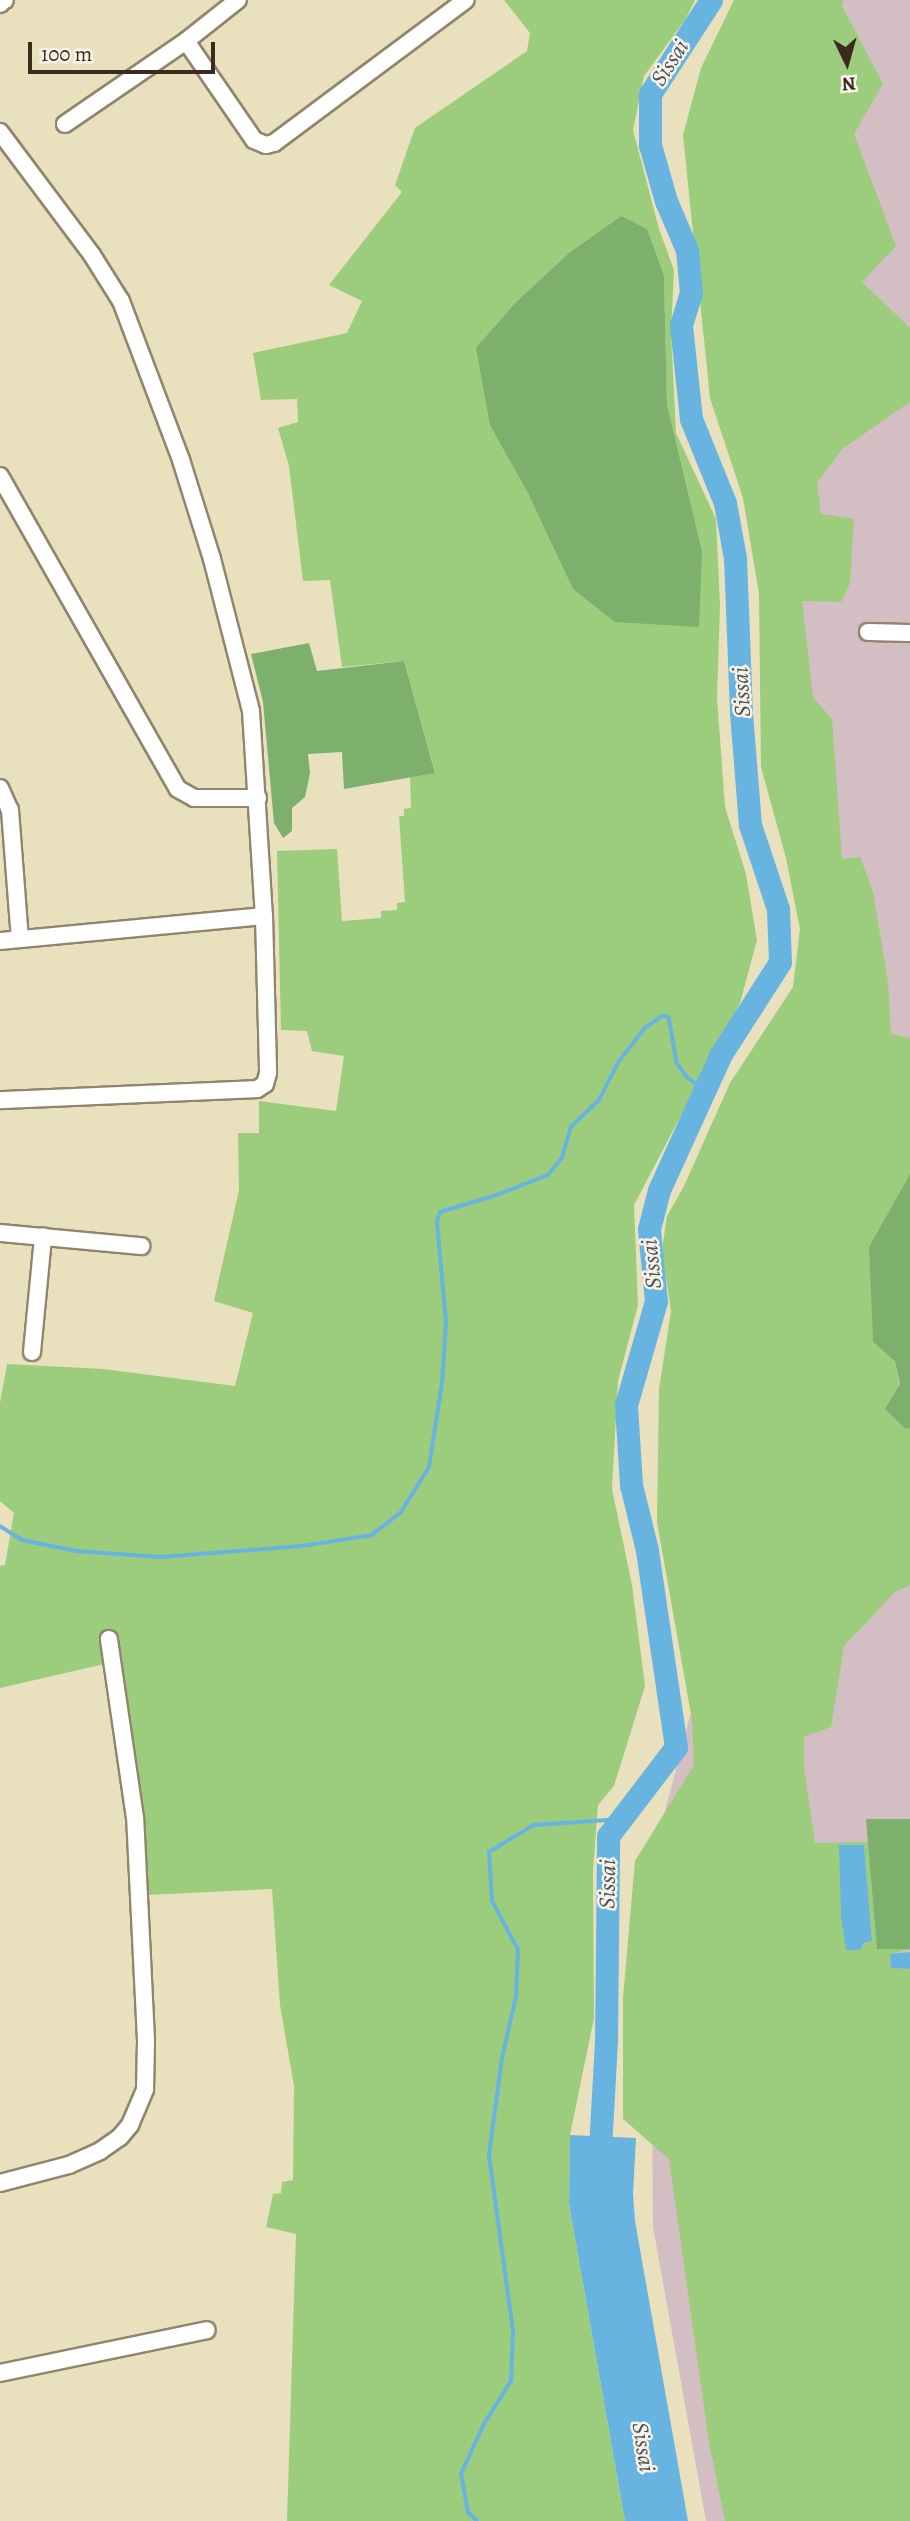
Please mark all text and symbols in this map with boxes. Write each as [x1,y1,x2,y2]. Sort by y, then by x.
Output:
scale bar [32,28,219,72]
north arrow [812,28,882,98]
water label: Sissai [645,35,695,91]
text: 100 m [41,40,92,68]
text: N [841,70,857,97]
water label: Sissai [727,666,757,718]
water label: Sissai [636,1238,668,1290]
water label: Sissai [594,1859,622,1909]
water label: Sissai [625,2420,661,2474]

